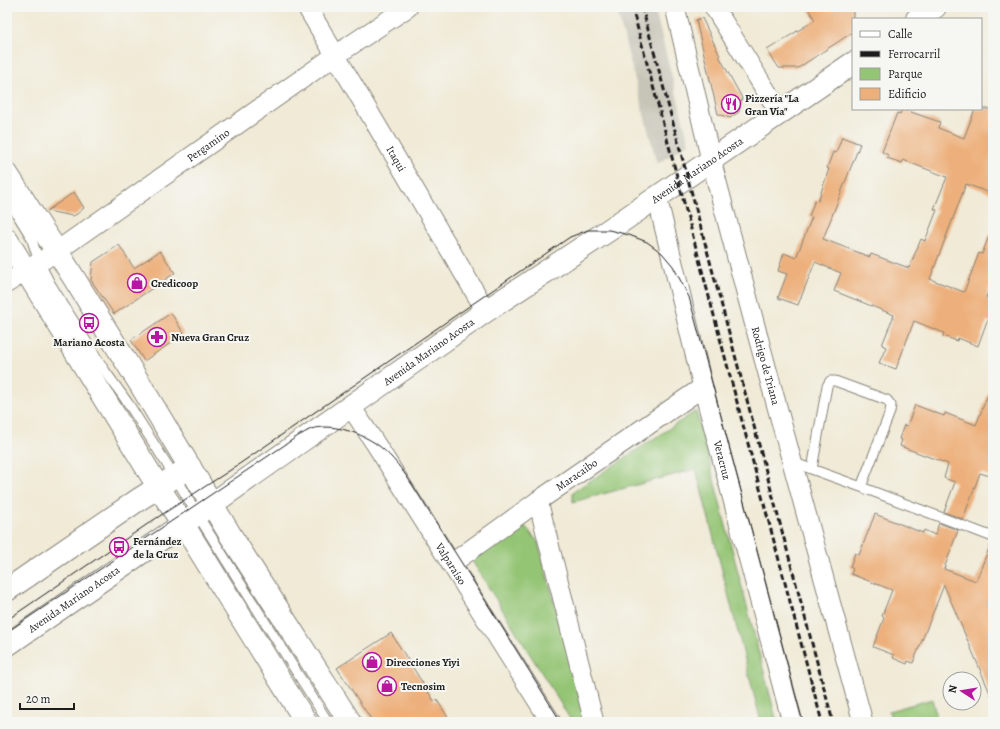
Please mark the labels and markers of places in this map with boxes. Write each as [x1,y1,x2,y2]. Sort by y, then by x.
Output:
place label: Pizzería "La Gran Vía" [745,91,800,119]
restaurant icon: Pizzería "La Gran Vía" [720,93,742,115]
shop icon: Credicoop [126,272,148,294]
place label: Credicoop [151,276,198,291]
bus stop icon: Mariano Acosta [78,312,100,334]
pharmacy icon: Nueva Gran Cruz [146,326,168,348]
place label: Nueva Gran Cruz [171,330,249,345]
place label: Mariano Acosta [53,335,126,350]
place label: Fernández de la Cruz [133,534,182,562]
bus stop icon: Fernández de la Cruz [108,536,130,558]
shop icon: Direcciones Yiyi [361,651,383,673]
place label: Direcciones Yiyi [386,655,460,670]
shop icon: Tecnosim [376,675,398,697]
place label: Tecnosim [401,679,445,694]

